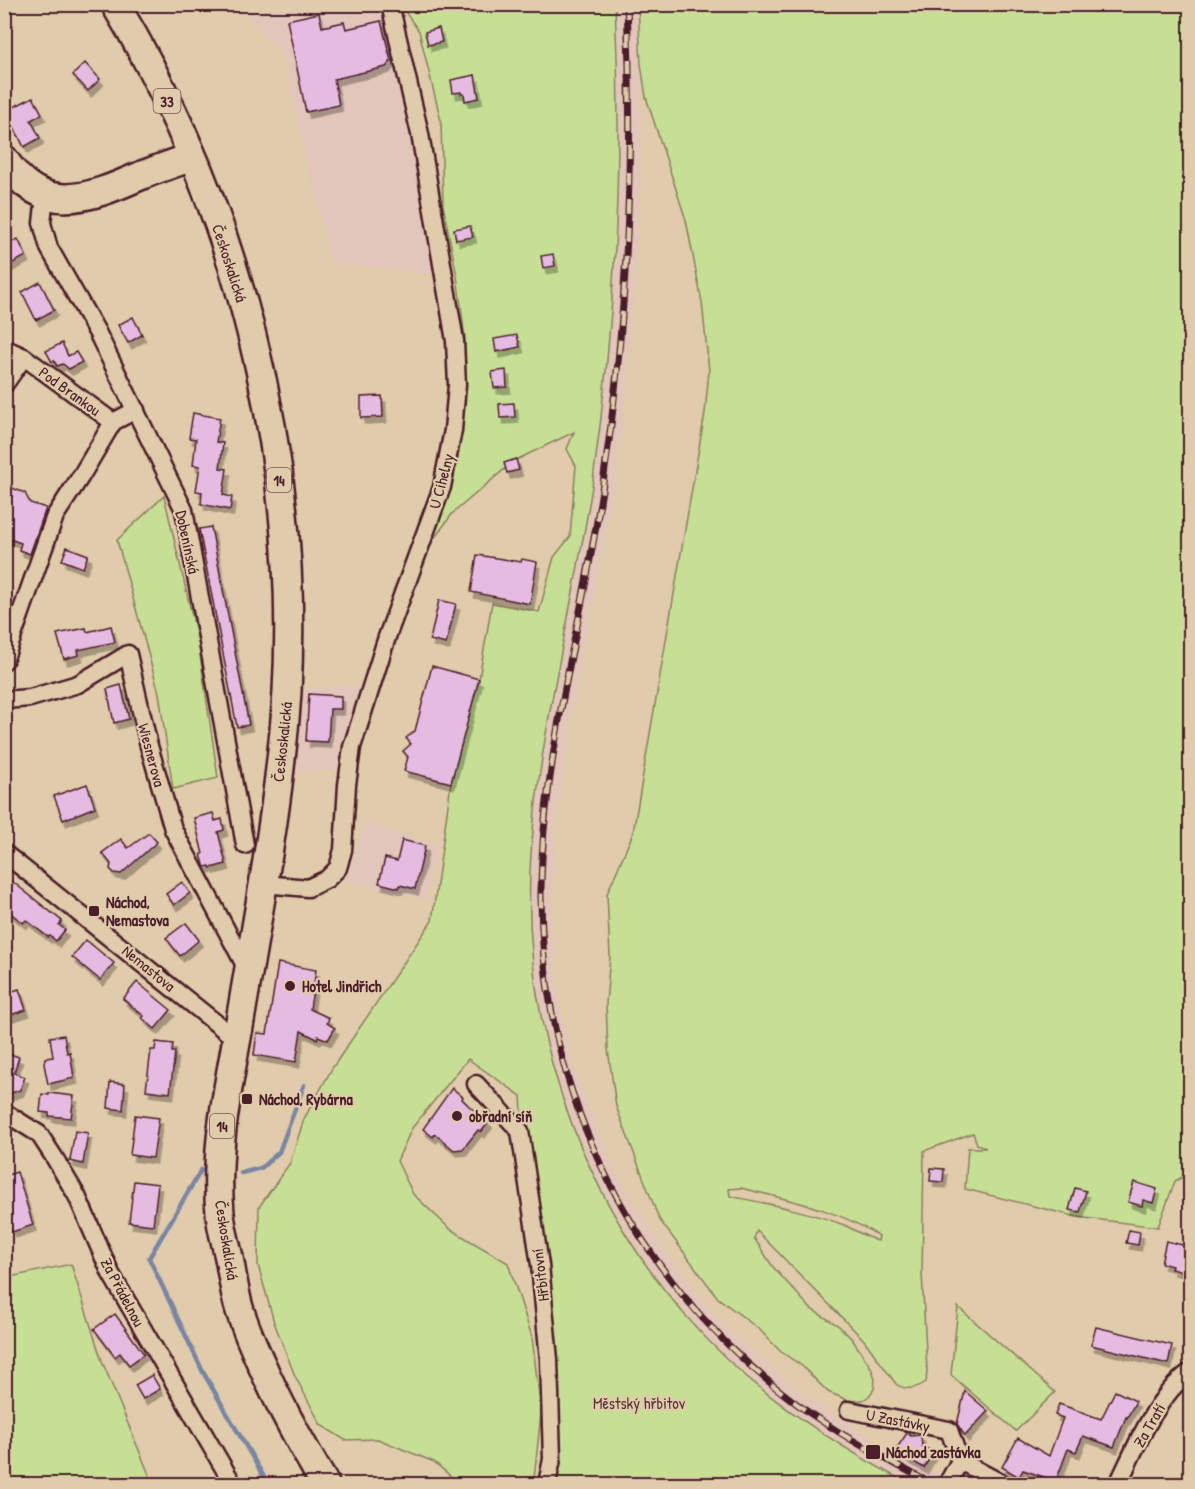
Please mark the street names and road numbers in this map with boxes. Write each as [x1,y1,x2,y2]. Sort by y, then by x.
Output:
road number: 33 [154,89,180,113]
street label: Českoskalická [207,221,253,305]
street label: Pod Brankou [35,361,106,421]
street label: U Cihelny [423,451,459,511]
road number: 14 [267,468,291,492]
street label: Dobenínská [171,508,205,576]
street label: Českoskalická [267,701,297,783]
street label: Wiesnerova [133,721,171,789]
street label: Nemastova [118,940,180,996]
road number: 14 [210,1114,234,1138]
street label: Českoskalická [210,1199,244,1281]
street label: Hřbitovní [526,1247,554,1303]
street label: Za Přádelnou [96,1254,151,1331]
street label: Za Tratí [1128,1399,1170,1451]
street label: U Zastávky [864,1403,932,1437]

